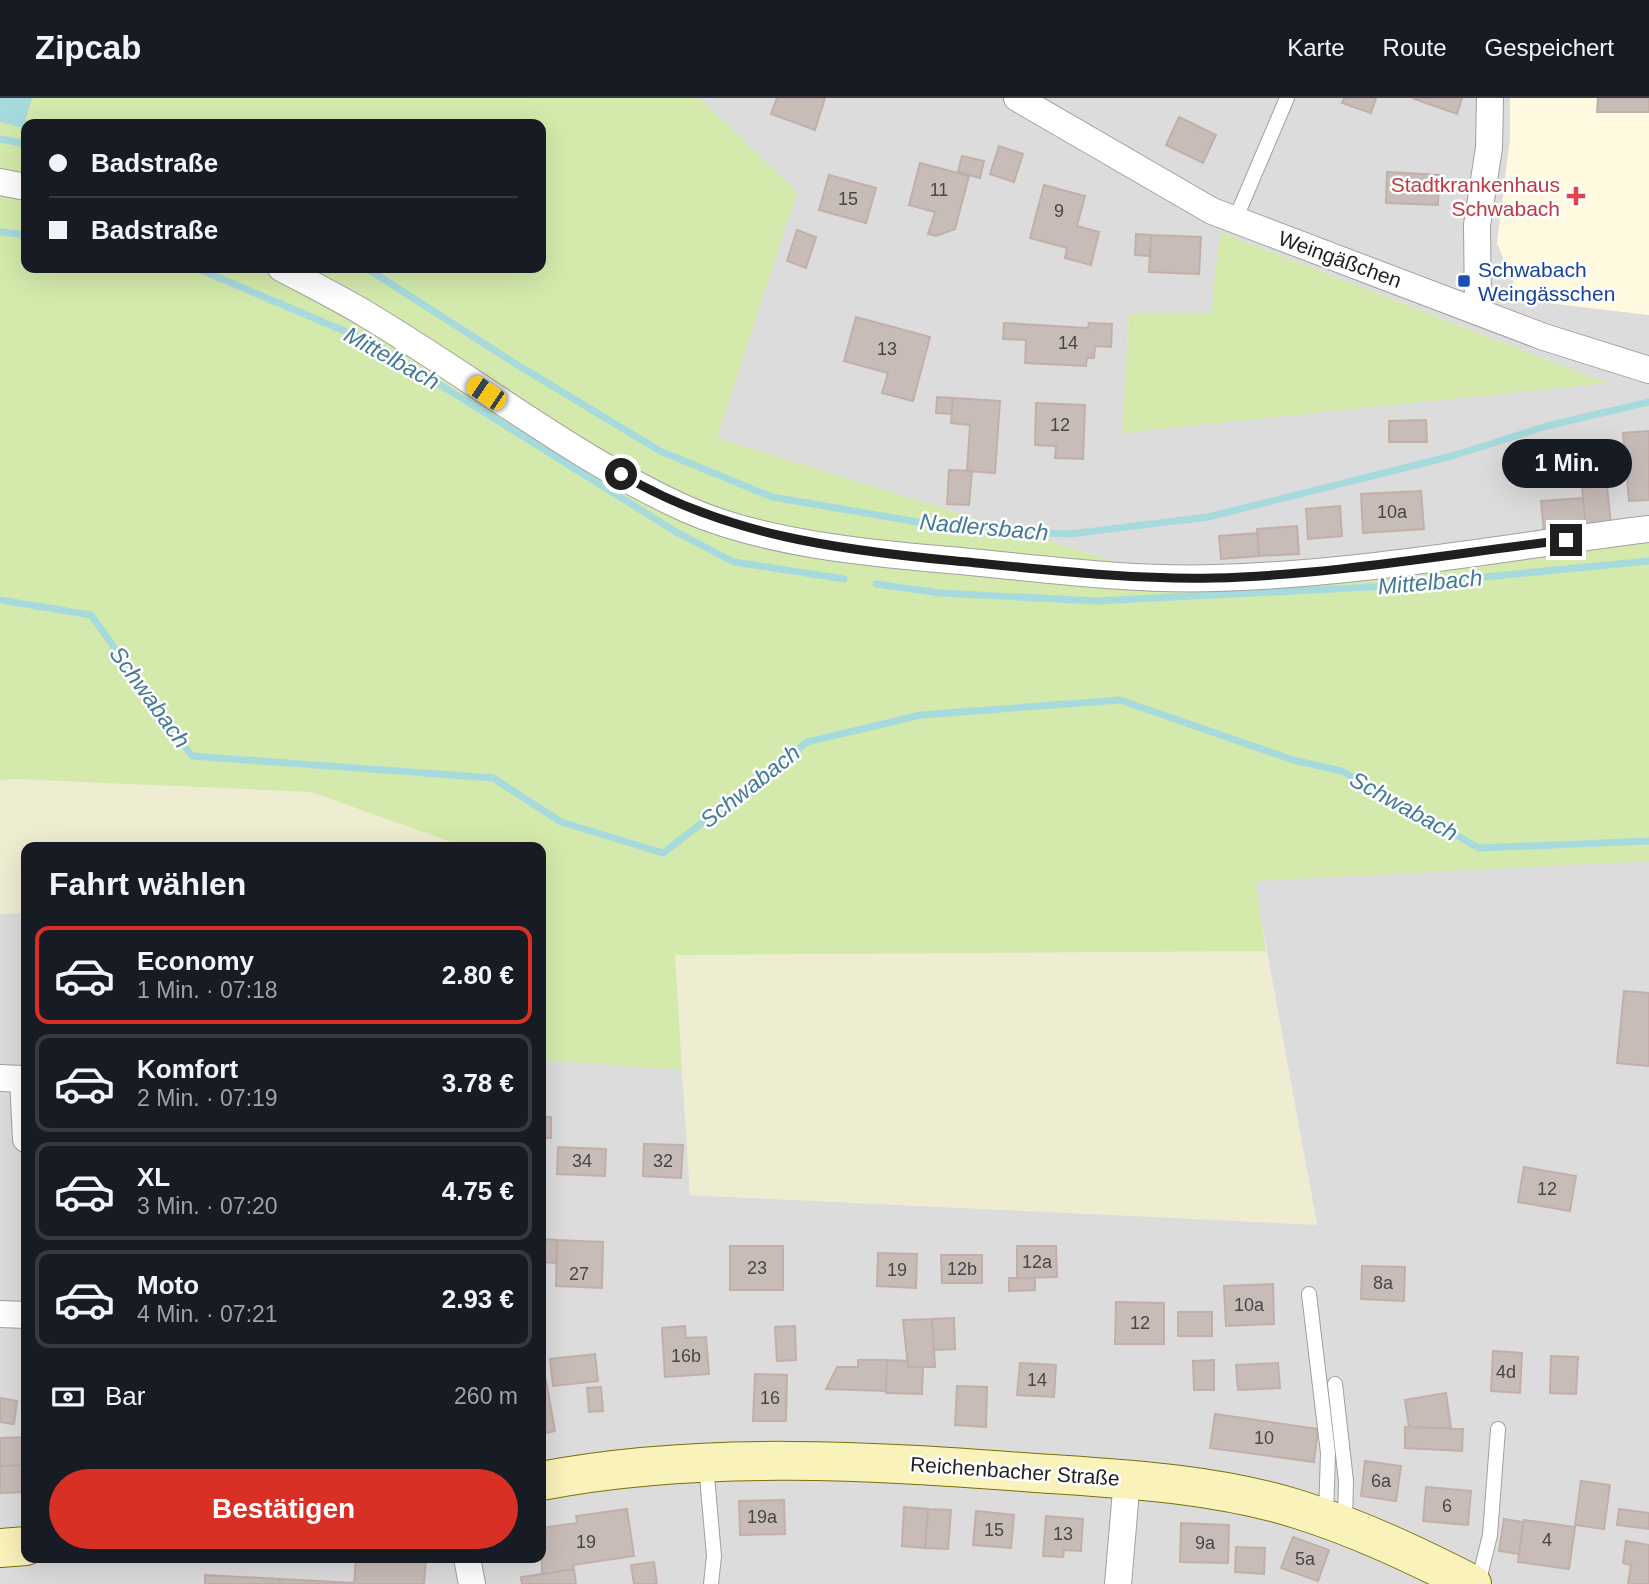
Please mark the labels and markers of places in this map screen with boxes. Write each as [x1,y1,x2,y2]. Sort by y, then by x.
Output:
place label: Stadtkrankenhaus Schwabach [1391,173,1560,220]
marker: Stadtkrankenhaus Schwabach [1566,186,1586,206]
place label: Schwabach Weingässchen [1478,258,1615,305]
marker: Schwabach Weingässchen [1456,273,1472,289]

